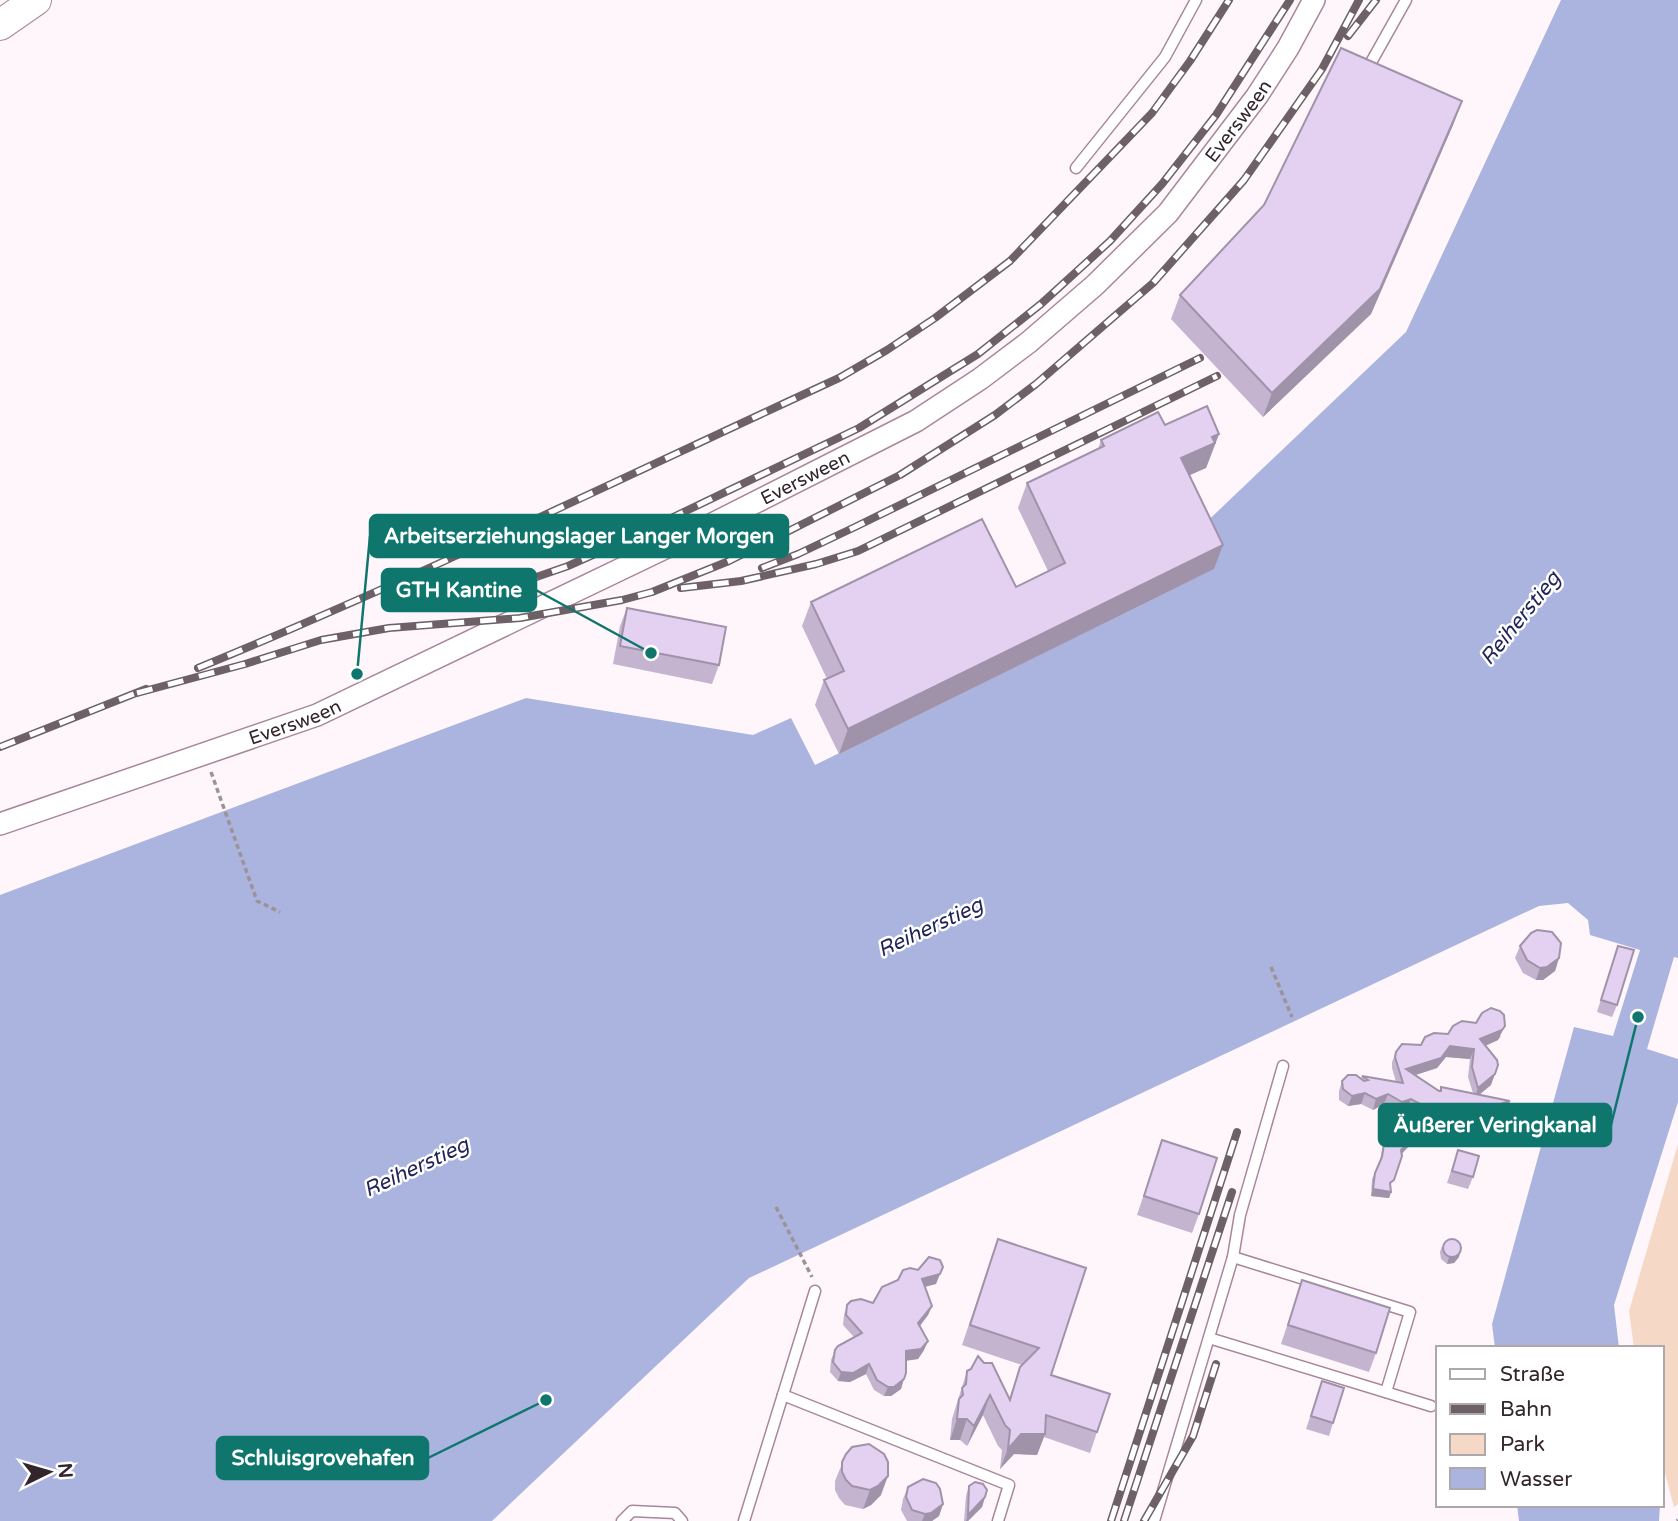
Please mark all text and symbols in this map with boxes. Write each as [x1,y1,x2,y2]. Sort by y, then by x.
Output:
street label: Eversween [1201,76,1276,167]
street label: Eversween [757,446,854,510]
callout: Arbeitserziehungslager Langer Morgen [370,515,788,557]
text: Arbeitserziehungslager Langer Morgen [384,524,774,549]
water label: Reiherstieg [1475,565,1567,670]
callout: GTH Kantine [382,569,536,611]
text: GTH Kantine [396,578,522,603]
street label: Eversween [246,695,345,750]
water label: Reiherstieg [874,891,988,963]
callout: Äußerer Veringkanal [1379,1104,1611,1146]
text: Äußerer Veringkanal [1393,1113,1597,1138]
water label: Reiherstieg [360,1131,474,1203]
legend [1436,1346,1664,1507]
text: Straße [1500,1362,1565,1387]
text: Bahn [1500,1397,1552,1422]
text: Park [1500,1432,1545,1457]
north arrow [14,1437,84,1507]
callout: Schluisgrovehafen [217,1437,428,1479]
text: Schluisgrovehafen [231,1446,415,1471]
text: N [53,1462,77,1479]
text: Wasser [1500,1467,1572,1492]

